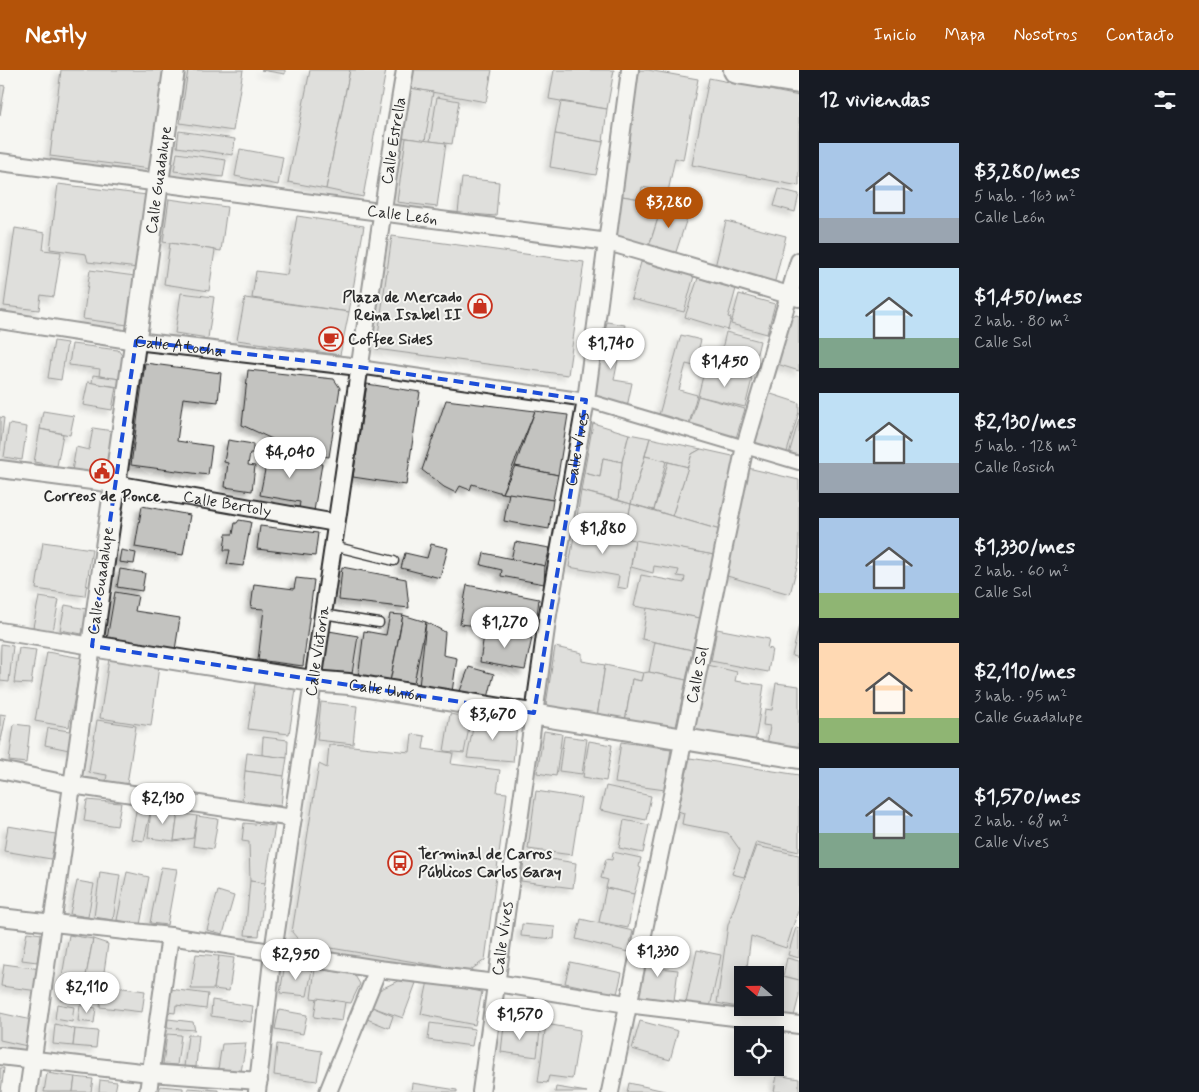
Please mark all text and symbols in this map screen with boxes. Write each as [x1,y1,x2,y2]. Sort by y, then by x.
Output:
text: Nestly [25,20,87,51]
text: Inicio [874,23,916,47]
text: Mapa [944,23,985,47]
text: Nosotros [1013,23,1078,47]
text: Contacto [1106,23,1174,47]
text: 12 viviendas [819,86,930,114]
icon: filters [1151,86,1179,114]
street label: Calle Estrella [376,95,411,186]
street label: Calle Guadalupe [141,125,177,235]
text: $3,280/mes [974,158,1080,186]
icon: home [859,163,919,223]
pin: $3,280 [628,186,710,229]
text: 5 hab. · 163 m² [974,186,1076,207]
text: $3,280 [646,192,692,213]
street label: Calle León [366,200,439,230]
text: Calle León [974,207,1045,228]
text: $1,450/mes [974,283,1082,311]
place label: Plaza de Mercado Reina Isabel II [343,287,463,326]
icon: home [859,288,919,348]
shop icon: Plaza de Mercado Reina Isabel II [467,293,493,319]
text: 2 hab. · 80 m² [974,311,1070,332]
cafe icon: Coffee Sides [318,326,344,352]
pin: $1,740 [570,328,652,370]
place label: Coffee Sides [348,329,433,350]
street label: Calle Atocha [134,330,224,362]
text: Calle Sol [974,332,1032,353]
text: $1,740 [588,333,634,354]
pin: $1,450 [684,346,766,388]
text: $1,450 [701,351,749,372]
text: $2,130/mes [974,408,1076,436]
street label: Calle Vives [560,411,594,488]
icon: home [859,413,919,473]
pin: $4,040 [249,436,331,479]
text: 5 hab. · 128 m² [974,436,1078,457]
text: $4,040 [265,442,315,463]
text: Calle Rosich [974,457,1055,478]
public building icon: Correos de Ponce [89,458,115,484]
place label: Correos de Ponce [43,486,161,507]
street label: Calle Bertoly [182,486,273,522]
pin: $1,880 [562,512,644,555]
text: $1,880 [580,518,626,539]
street label: Calle Guadalupe [83,526,119,636]
text: $1,330/mes [974,533,1075,561]
icon: home [859,538,919,598]
text: 2 hab. · 60 m² [974,561,1069,582]
text: Calle Sol [974,582,1032,603]
street label: Calle Victoria [300,604,335,698]
pin: $1,270 [464,606,546,649]
text: $1,270 [482,612,528,633]
street label: Calle Sol [681,645,713,705]
text: $2,110/mes [974,658,1076,686]
icon: home [859,663,919,723]
street label: Calle Unión [347,674,425,707]
text: 3 hab. · 95 m² [974,686,1067,707]
pin: $3,670 [452,698,534,741]
text: $3,670 [470,704,516,725]
text: Calle Guadalupe [974,707,1083,728]
pin: $2,130 [122,782,204,825]
text: $1,570/mes [974,783,1081,811]
text: $2,130 [141,788,185,809]
icon: home [859,788,919,848]
text: 2 hab. · 68 m² [974,811,1069,832]
text: Calle Vives [974,832,1049,853]
place label: Terminal de Carros Públicos Carlos Garay [418,844,561,883]
bus stop icon: Terminal de Carros Públicos Carlos Garay [387,850,413,876]
street label: Calle Vives [487,900,518,977]
pin: $1,330 [617,936,699,978]
pin: $2,950 [255,938,337,981]
text: $1,330 [637,941,679,962]
text: $2,950 [272,944,320,965]
north arrow [734,966,784,1016]
map controls [734,966,784,1076]
pin: $2,110 [46,972,128,1014]
text: $2,110 [66,977,108,998]
pin: $1,570 [479,998,561,1041]
text: $1,570 [497,1004,543,1025]
button: locate [734,1026,784,1076]

